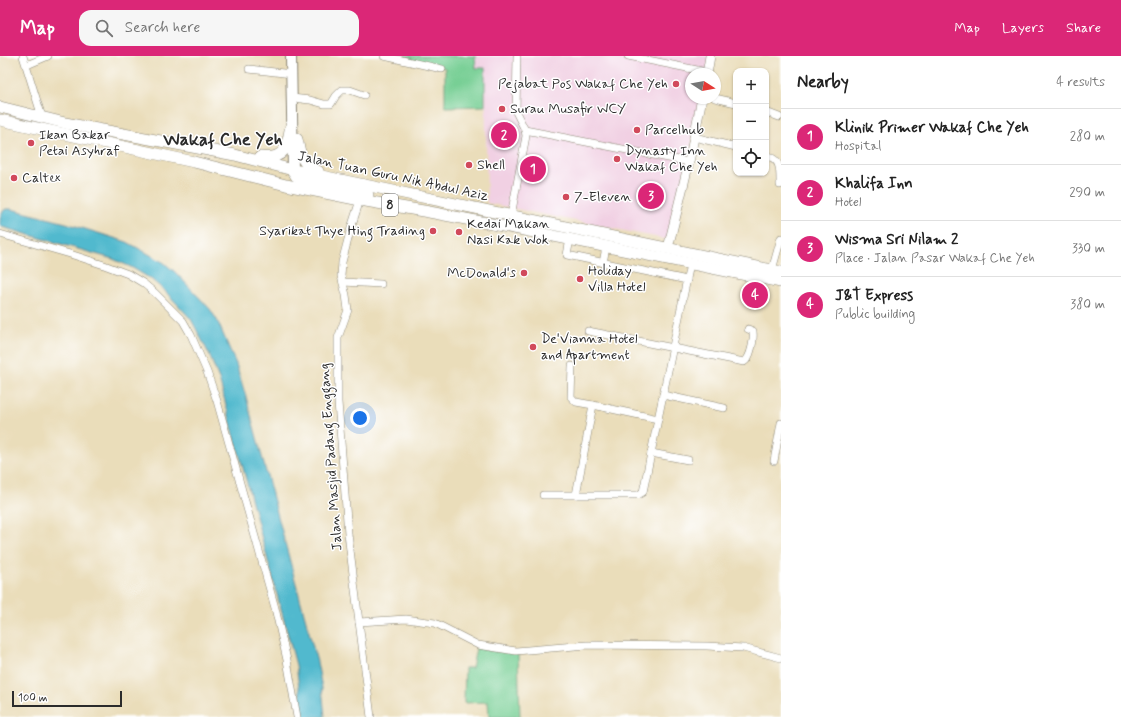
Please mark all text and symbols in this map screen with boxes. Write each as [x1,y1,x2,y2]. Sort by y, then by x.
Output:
search box [79,10,359,46]
text: Map [20,16,55,41]
icon: search [93,17,115,39]
text: Search here [125,18,200,38]
text: Map [954,19,980,37]
text: Layers [1002,19,1044,37]
text: Share [1066,19,1101,37]
north arrow [685,68,721,104]
map controls [733,68,769,176]
button: + [733,68,769,104]
text: Nearby [797,71,849,93]
text: 4 results [1056,74,1105,91]
place label: Pejabat Pos Wakaf Che Yeh [498,75,668,93]
marker: Pejabat Pos Wakaf Che Yeh [671,79,681,89]
place label: Surau Musafir WCY [510,100,626,118]
marker: Surau Musafir WCY [497,104,507,114]
button: − [733,104,769,140]
text: Klinik Primer Wakaf Che Yeh [835,118,1029,138]
pin: 2 [491,120,517,150]
place label: Parcelhub [645,121,704,139]
marker: Parcelhub [632,125,642,135]
place label: Ikan Bakar Petai Asyhraf [39,126,120,160]
district label: Wakaf Che Yeh [162,128,283,152]
text: 1 [807,128,813,145]
text: 280 m [1070,128,1105,145]
marker: Ikan Bakar Petai Asyhraf [26,138,36,148]
text: Hospital [835,138,881,155]
button: locate [733,140,769,176]
place label: Dynasty Inn Wakaf Che Yeh [625,142,718,176]
street label: Jalan Tuan Guru Nik Abdul Aziz [296,147,491,205]
pin: 1 [520,154,546,184]
marker: Dynasty Inn Wakaf Che Yeh [612,154,622,164]
place label: Shell [477,156,505,174]
marker: Shell [464,160,474,170]
place label: Caltex [22,169,61,187]
marker: Caltex [9,173,19,183]
text: Khalifa Inn [835,174,913,194]
pin: 3 [638,181,664,211]
text: 2 [807,184,813,201]
text: 290 m [1069,184,1105,201]
place label: 7-Eleven [574,188,632,206]
marker: 7-Eleven [561,192,571,202]
road number: 8 [382,194,398,216]
text: Hotel [835,194,861,211]
place label: Kedai Makan Nasi Kak Wok [467,215,550,249]
place label: Syarikat Thye Hing Trading [259,222,425,242]
marker: Syarikat Thye Hing Trading [428,226,438,236]
marker: Kedai Makan Nasi Kak Wok [454,227,464,237]
text: Wisma Sri Nilam 2 [835,230,958,250]
text: 3 [807,240,813,257]
text: 330 m [1072,240,1105,257]
text: Place · Jalan Pasar Wakaf Che Yeh [835,250,1035,267]
place label: Holiday Villa Hotel [588,262,646,296]
place label: McDonald's [447,264,516,282]
marker: McDonald's [519,268,529,278]
marker: Holiday Villa Hotel [575,274,585,284]
pin: 4 [742,280,768,310]
text: J&T Express [835,286,913,306]
text: 4 [806,296,814,313]
text: 380 m [1070,296,1105,313]
text: Public building [835,306,915,323]
place label: De'Vianna Hotel and Apartment [541,330,638,365]
marker: De'Vianna Hotel and Apartment [528,342,538,352]
street label: Jalan Masjid Padang Enggang [315,362,349,551]
your location [350,408,370,428]
scale bar [12,689,122,708]
text: 100 m [18,691,48,705]

